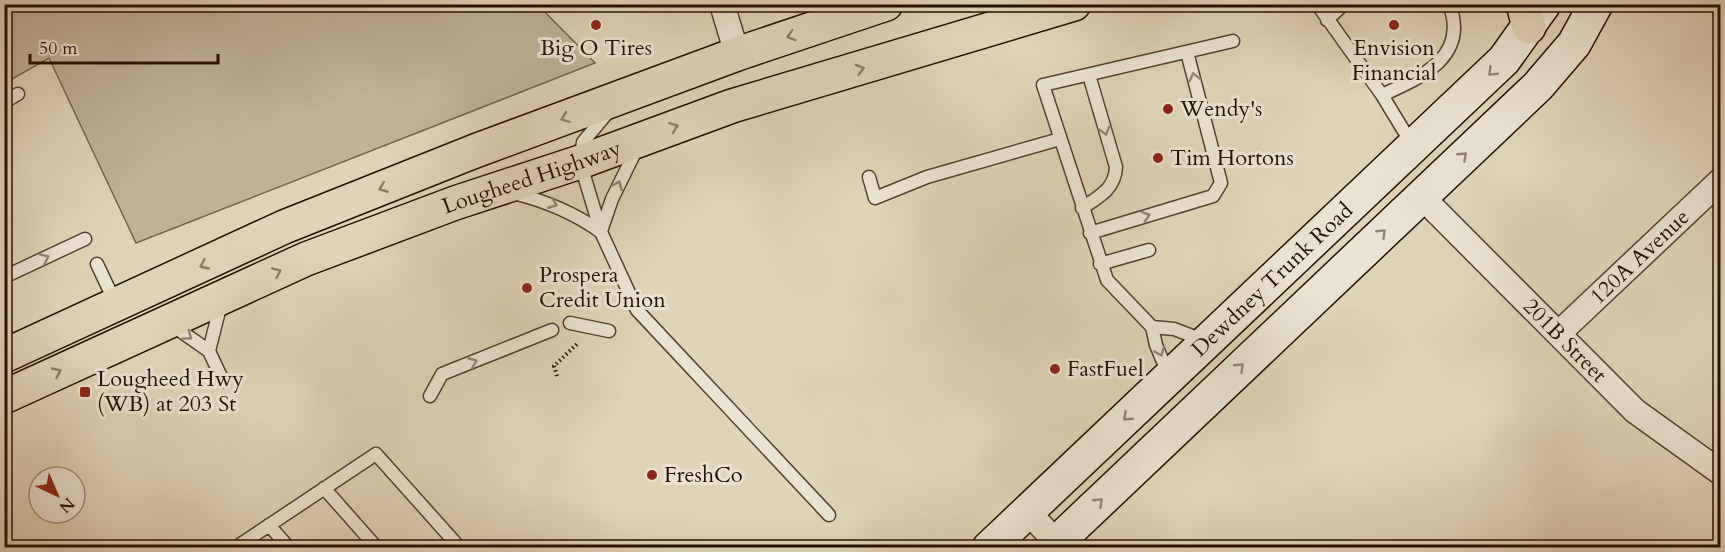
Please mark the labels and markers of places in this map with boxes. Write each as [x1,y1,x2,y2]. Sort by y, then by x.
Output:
marker: Big O Tires [589,18,603,32]
marker: Envision Financial [1387,18,1401,32]
place label: Big O Tires [540,33,652,63]
place label: Envision Financial [1352,33,1437,88]
place label: Wendy's [1179,94,1262,124]
marker: Wendy's [1161,102,1175,116]
place label: Tim Hortons [1170,143,1294,173]
marker: Tim Hortons [1151,151,1165,165]
place label: Prospera Credit Union [539,260,666,315]
marker: Prospera Credit Union [520,281,534,295]
place label: FastFuel [1067,354,1144,384]
marker: FastFuel [1048,362,1062,376]
place label: Lougheed Hwy (WB) at 203 St [97,364,244,419]
marker: Lougheed Hwy (WB) at 203 St [78,385,92,399]
place label: FreshCo [664,460,743,490]
marker: FreshCo [645,468,659,482]

